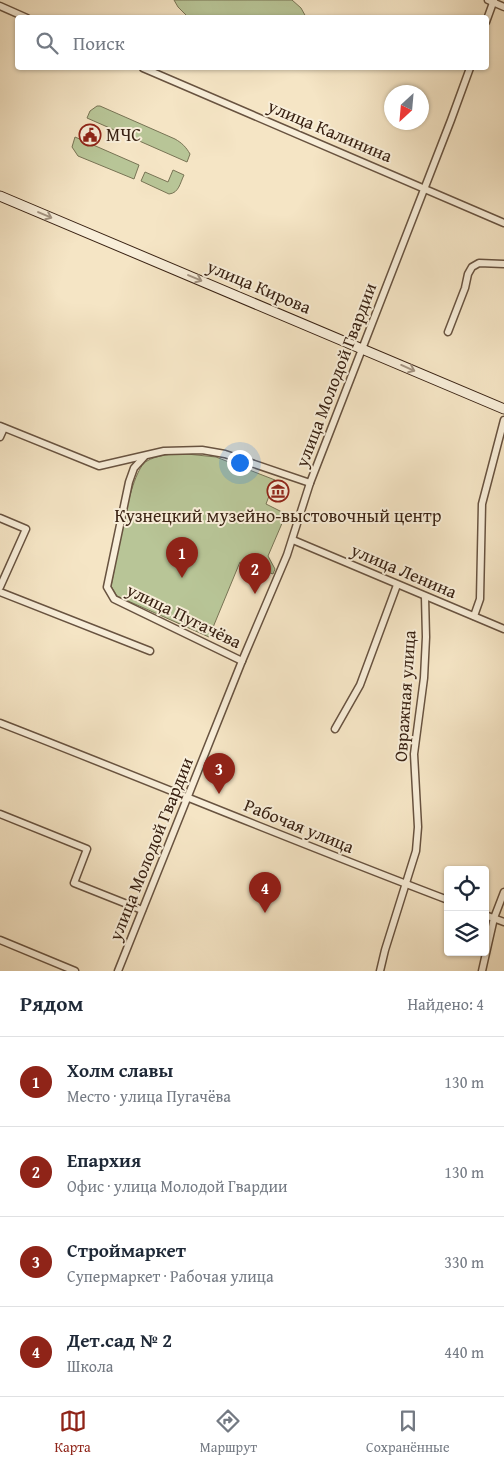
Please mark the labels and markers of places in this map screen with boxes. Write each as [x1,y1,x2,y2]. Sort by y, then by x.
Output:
place label: МЧС [106,121,141,148]
public building icon: МЧС [78,123,102,147]
museum icon: Кузнецкий музейно-выстовочный центр [266,479,290,503]
place label: Кузнецкий музейно-выстовочный центр [115,502,442,529]
pin: 1 [166,537,198,578]
pin: 2 [239,553,271,594]
pin: 3 [203,753,235,794]
pin: 4 [249,872,281,913]

